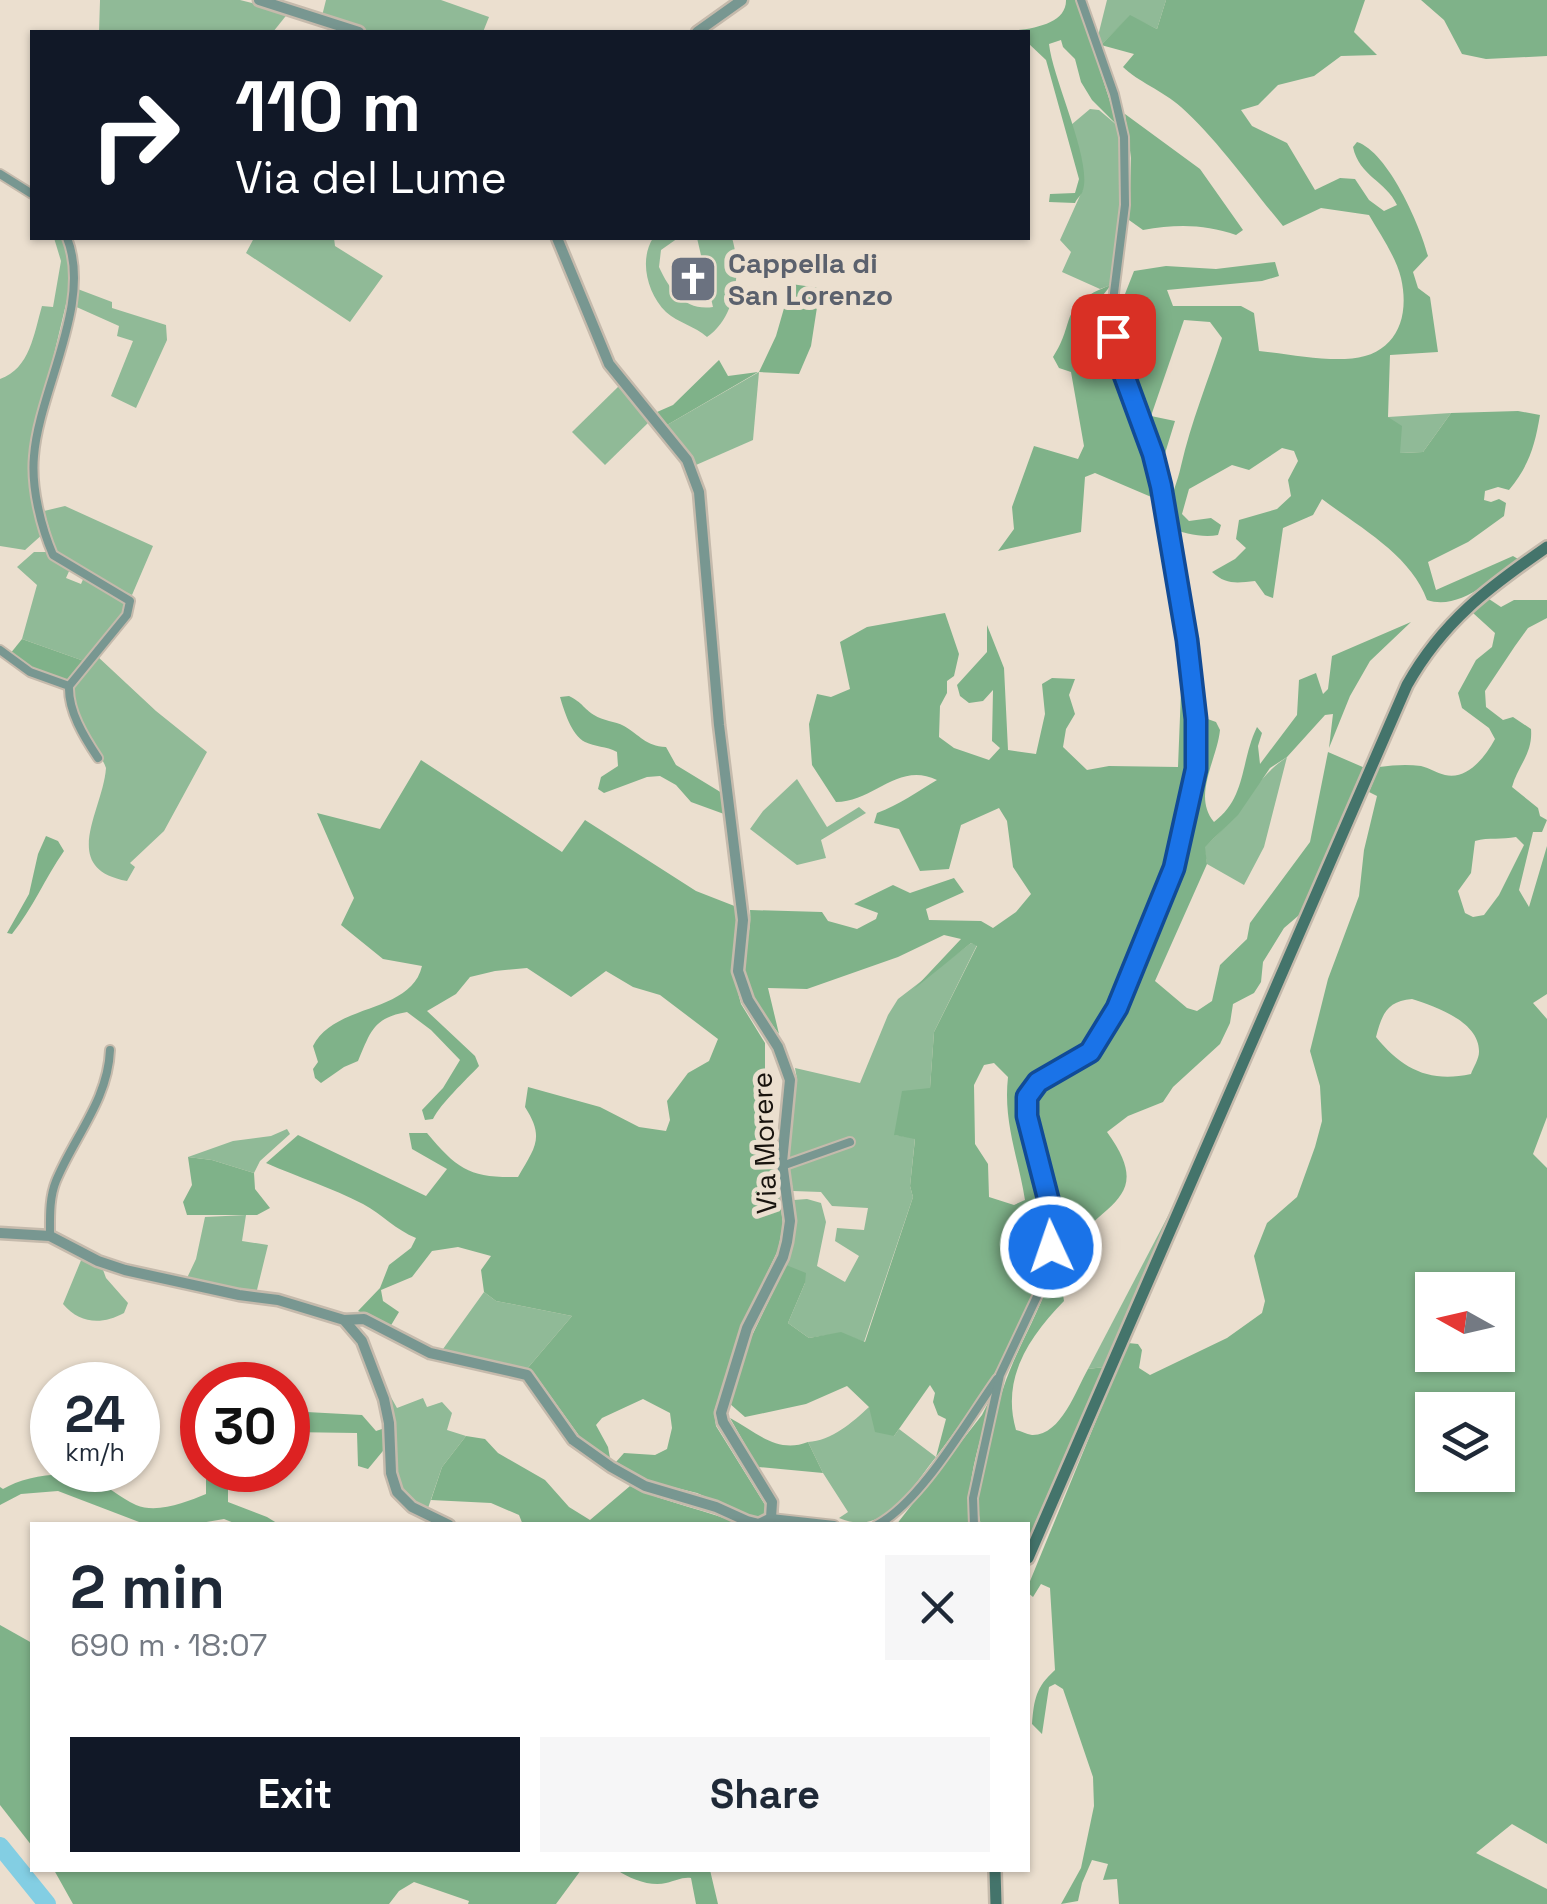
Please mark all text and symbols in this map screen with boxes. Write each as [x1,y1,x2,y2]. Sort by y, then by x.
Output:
text: 110 m [235,62,421,151]
icon: right [70,70,200,200]
text: Via del Lume [235,149,507,206]
place label: Cappella di San Lorenzo [728,245,893,313]
church icon: Cappella di San Lorenzo [667,253,719,305]
pin [1071,294,1156,379]
icon: arrive [1086,309,1141,364]
street label: Via Morere [744,1071,784,1215]
position arrow [999,1195,1103,1299]
north arrow [1415,1272,1515,1372]
map controls [1415,1272,1515,1492]
speed limit sign: 30 [180,1362,310,1492]
text: 24 [65,1383,125,1447]
button: layers [1415,1392,1515,1492]
text: km/h [65,1436,125,1468]
text: 2 min [70,1549,225,1626]
button: close [885,1555,990,1660]
text: 690 m · 18:07 [70,1625,267,1665]
button: Exit [70,1737,520,1852]
button: Share [540,1737,990,1852]

